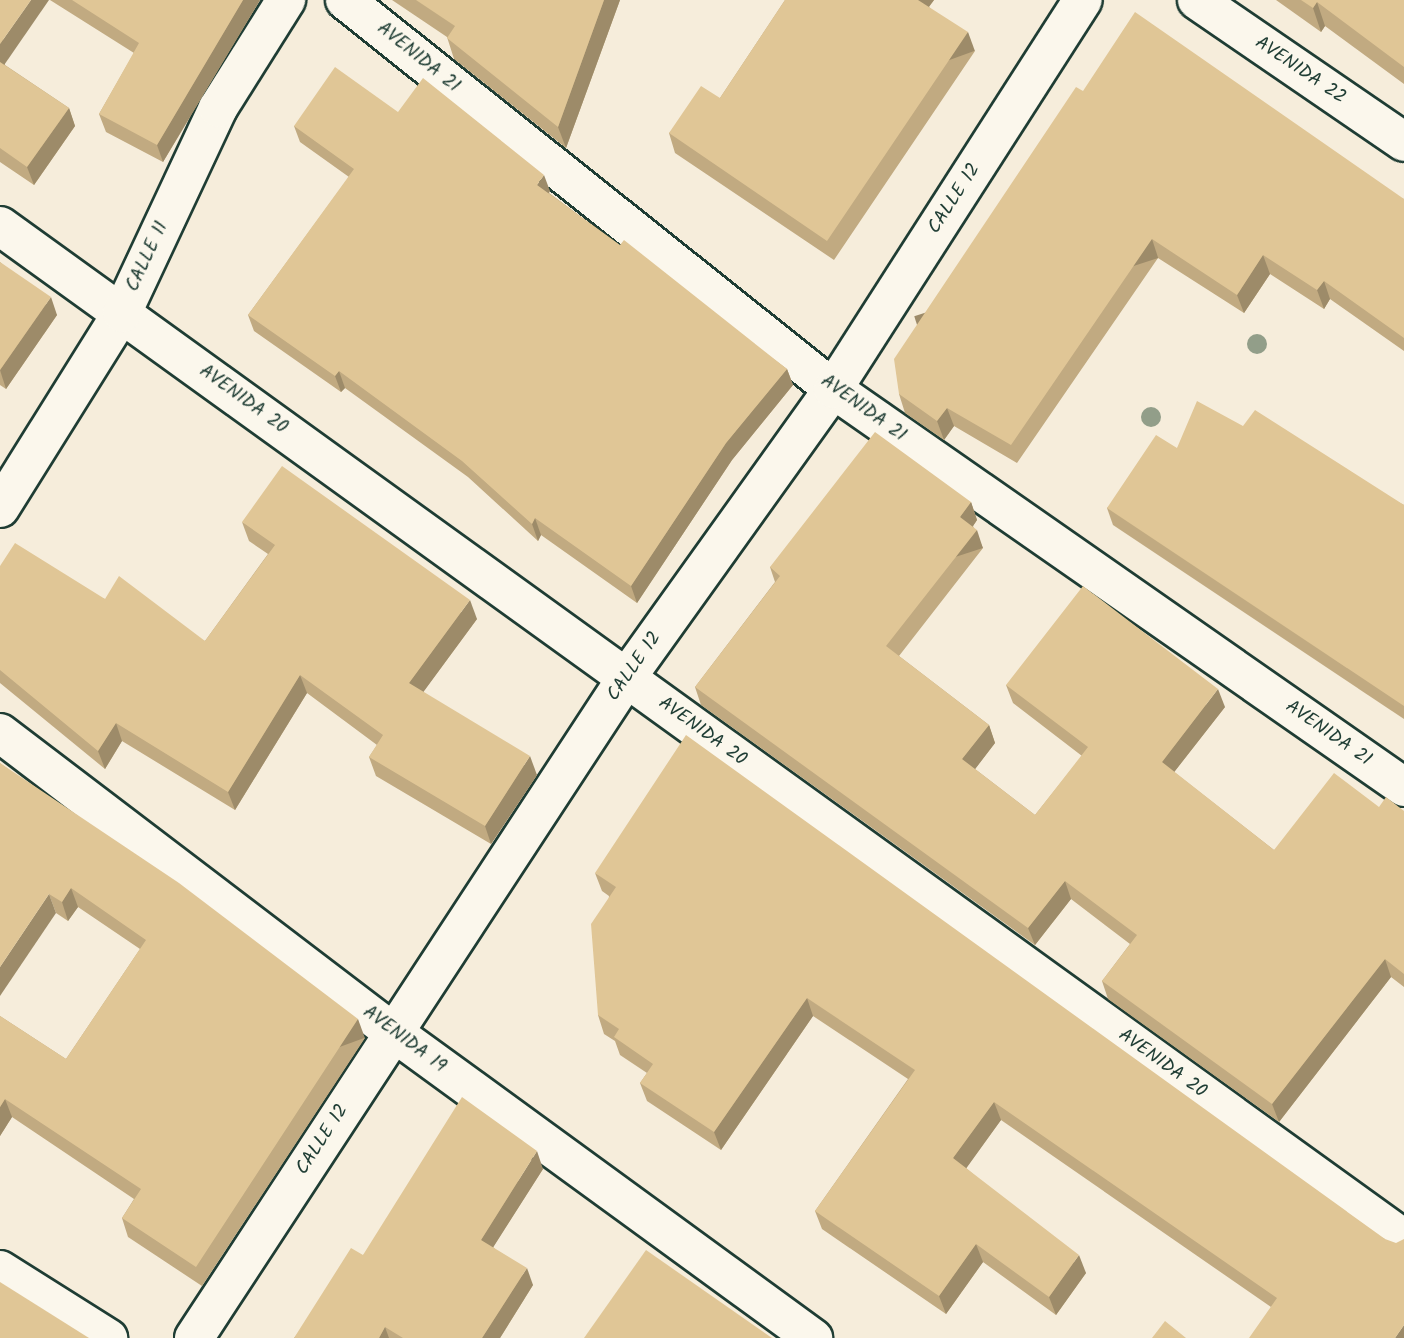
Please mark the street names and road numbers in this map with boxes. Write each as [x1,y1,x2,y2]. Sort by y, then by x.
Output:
street label: AVENIDA 21 [372,18,464,98]
street label: AVENIDA 22 [1250,32,1350,110]
street label: CALLE 12 [924,159,986,239]
street label: CALLE 11 [122,218,174,296]
street label: AVENIDA 20 [194,360,292,440]
street label: AVENIDA 21 [816,370,910,448]
street label: CALLE 12 [603,628,667,706]
street label: AVENIDA 20 [653,692,751,772]
street label: AVENIDA 21 [1281,696,1375,772]
street label: AVENIDA 19 [358,1001,450,1079]
street label: AVENIDA 20 [1113,1024,1211,1104]
street label: CALLE 12 [292,1100,354,1180]

